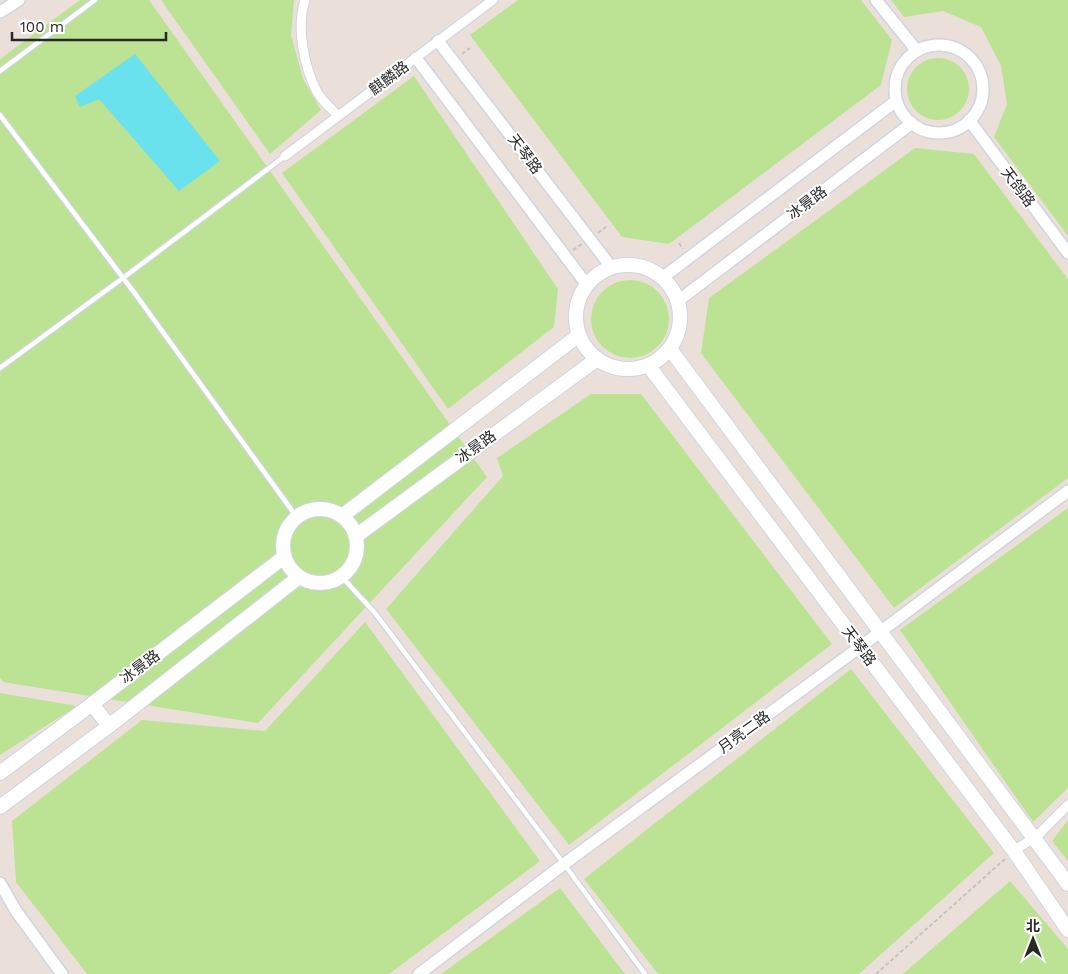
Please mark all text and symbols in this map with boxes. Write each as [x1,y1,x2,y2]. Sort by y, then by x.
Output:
scale bar [12,10,166,42]
text: 100 m [20,18,64,36]
street label: 麒麟路 [366,57,412,99]
street label: 天琴路 [504,131,546,177]
street label: 天鸽路 [997,164,1039,210]
street label: 冰景路 [784,182,830,224]
street label: 冰景路 [453,426,499,468]
street label: 天琴路 [838,623,880,669]
street label: 冰景路 [117,646,163,688]
street label: 月亮二路 [714,707,774,757]
north arrow [1008,914,1058,964]
text: 北 [1026,918,1040,934]

